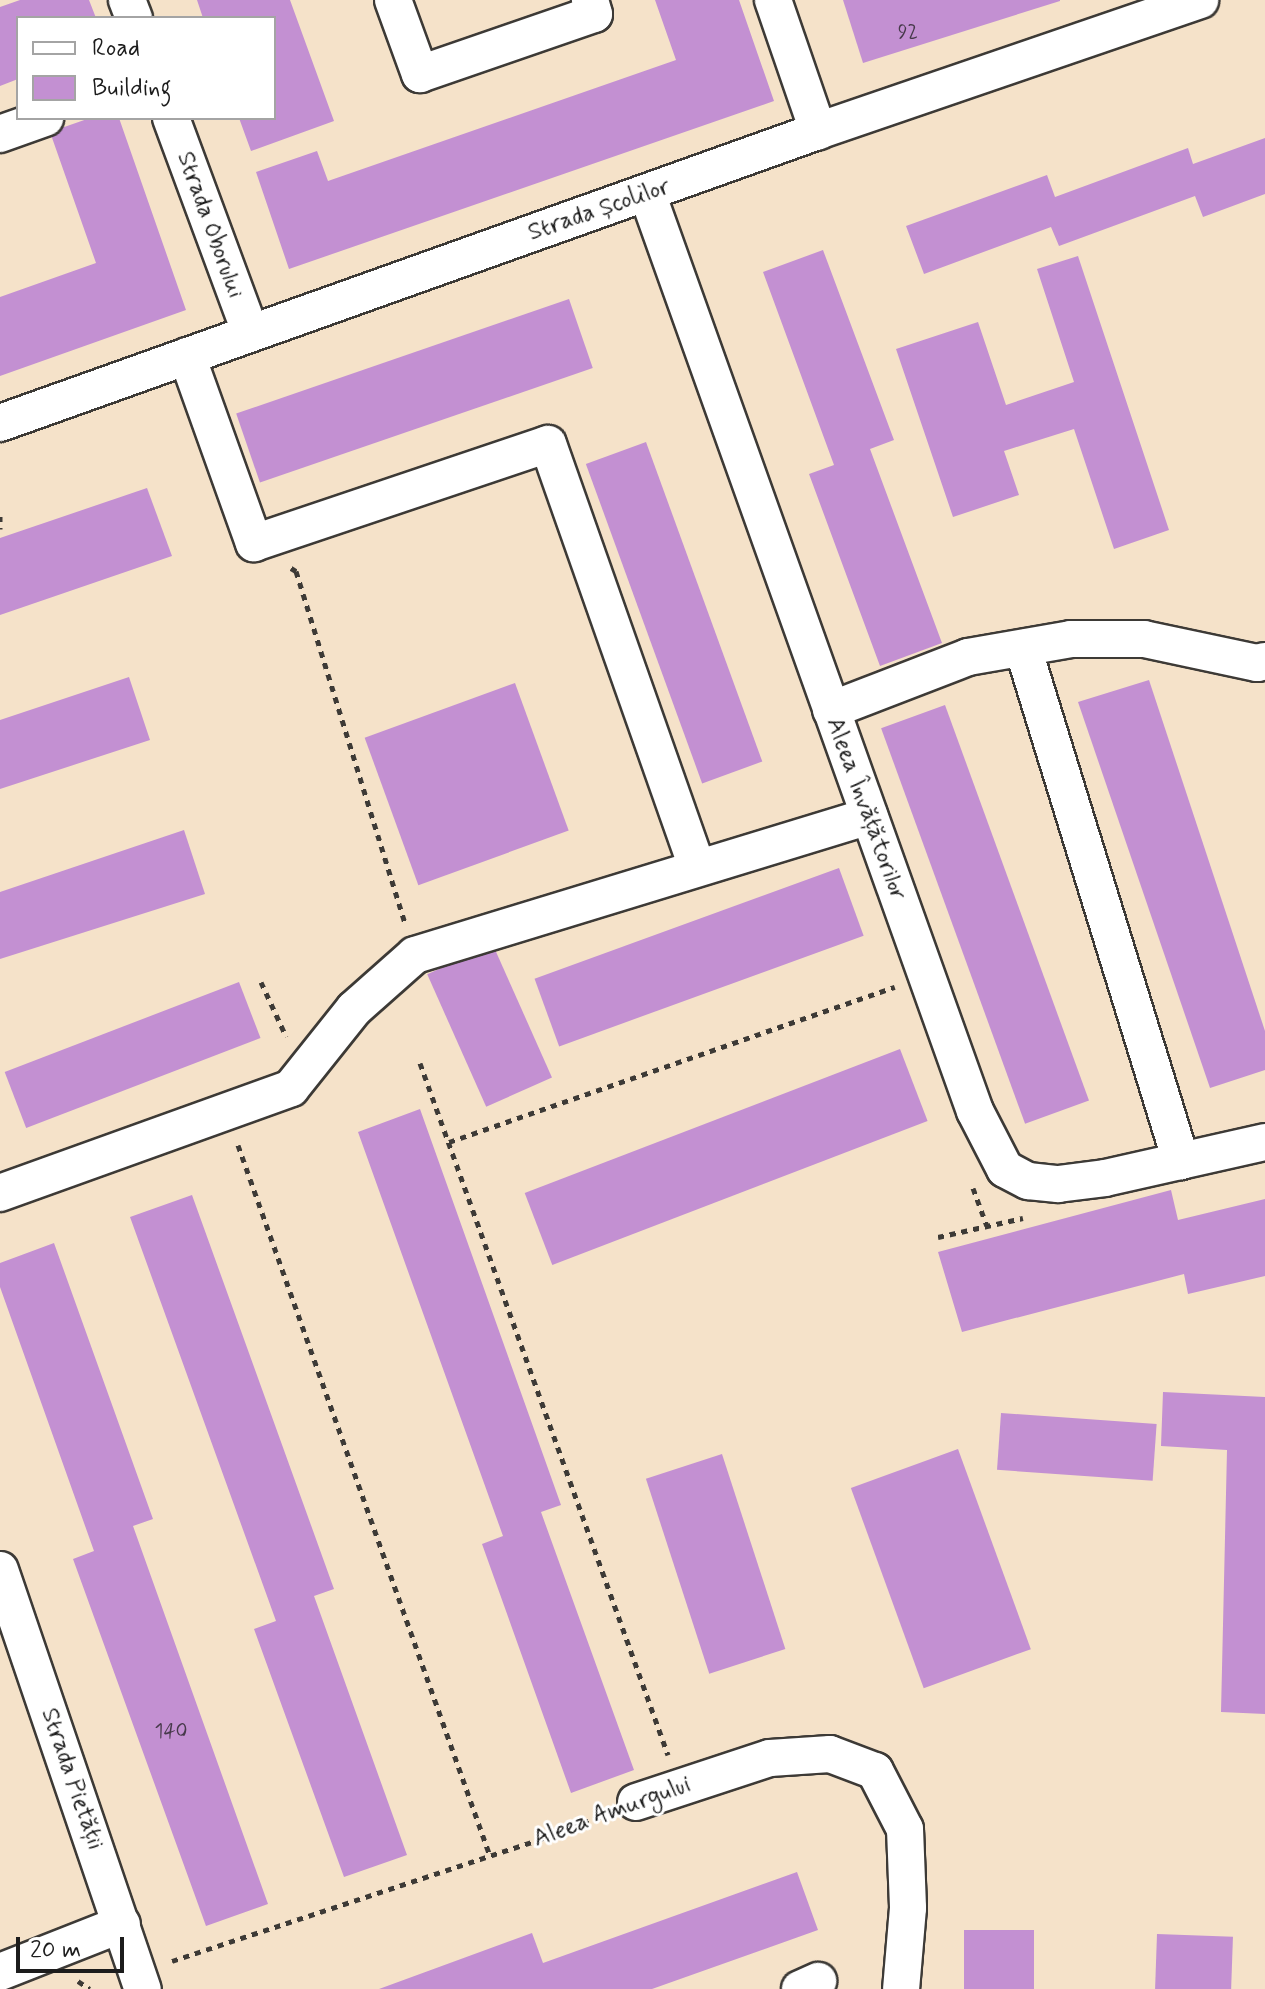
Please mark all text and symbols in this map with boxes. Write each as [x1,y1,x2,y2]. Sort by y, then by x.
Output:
legend [16,16,276,120]
house number: 92 [898,20,918,44]
text: Road [92,33,140,64]
text: Building [92,73,172,104]
street label: Strada Oborului [170,146,250,304]
street label: Strada Școlilor [524,172,674,248]
street label: Aleea Învățătorilor [820,714,912,904]
street label: Strada Pietății [35,1706,109,1852]
house number: 140 [154,1719,188,1743]
street label: Aleea Amurgului [529,1770,695,1854]
scale bar [20,1921,128,1971]
text: 20 m [30,1935,81,1966]

